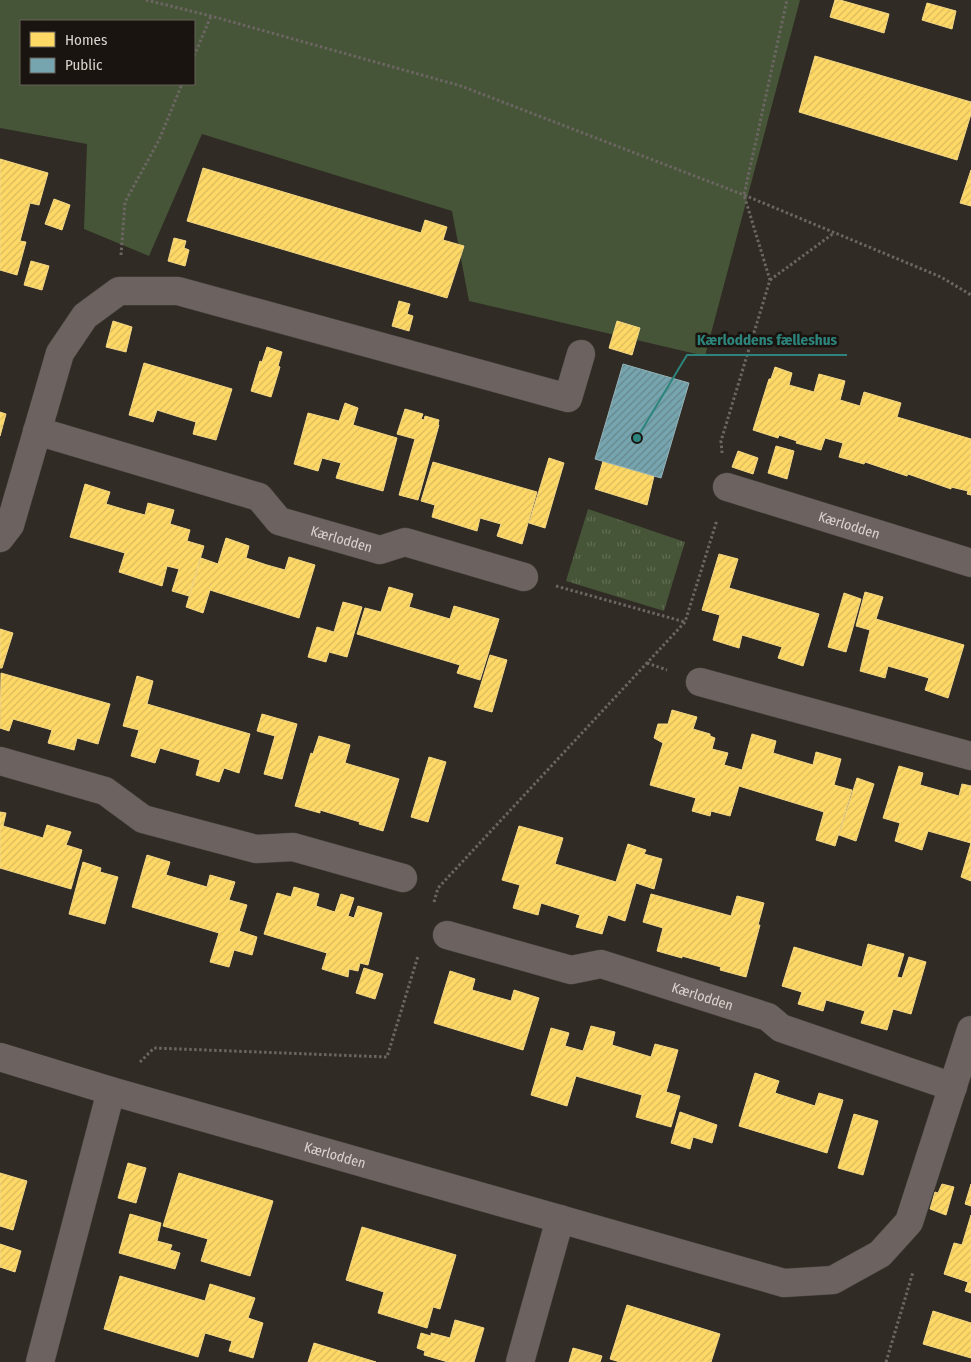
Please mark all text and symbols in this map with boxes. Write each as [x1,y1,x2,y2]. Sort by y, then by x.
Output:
legend [20,20,195,85]
text: Homes [65,31,107,49]
text: Public [65,56,103,74]
callout: Kærloddens fælleshus [687,325,847,355]
text: Kærloddens fælleshus [697,331,837,349]
street label: Kærlodden [816,508,882,543]
street label: Kærlodden [309,522,374,556]
street label: Kærlodden [670,979,735,1014]
street label: Kærlodden [302,1138,368,1172]

